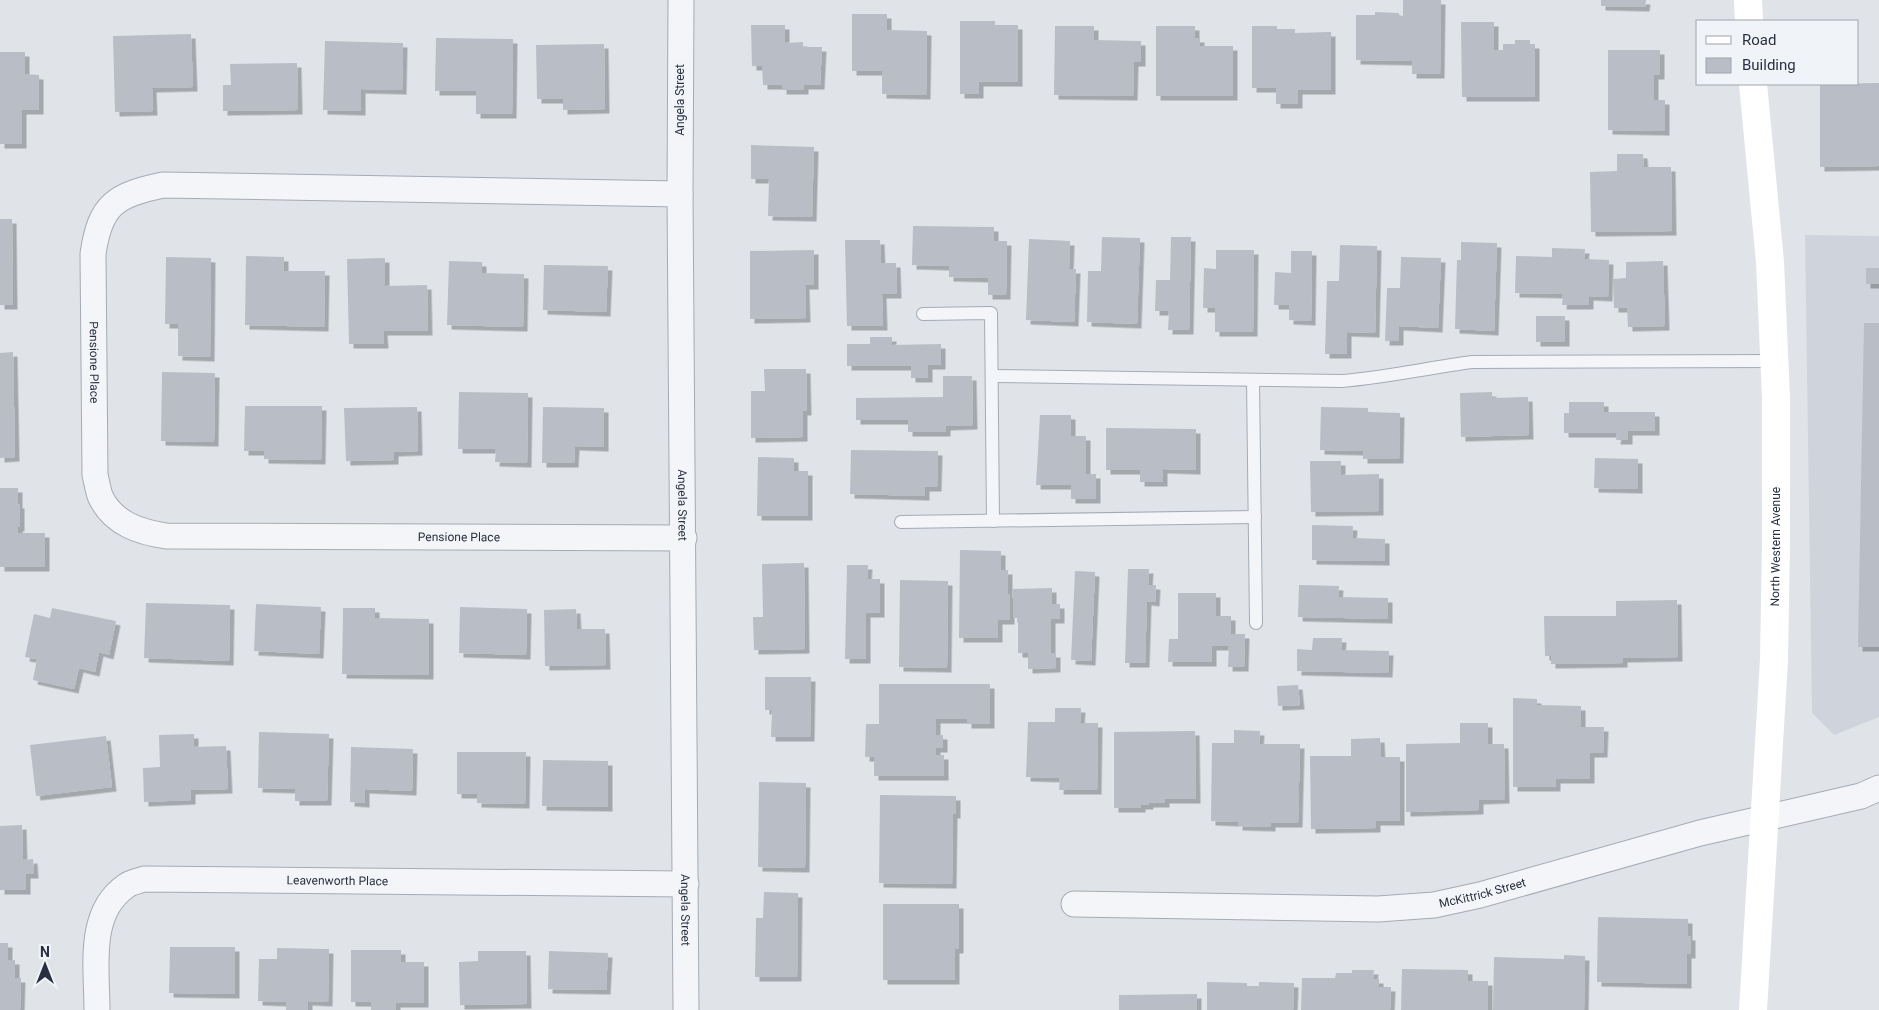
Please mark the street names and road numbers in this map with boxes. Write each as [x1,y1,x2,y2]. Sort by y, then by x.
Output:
street label: Angela Street [673,64,687,136]
street label: Pensione Place [87,321,101,403]
street label: Angela Street [675,469,690,541]
street label: North Western Avenue [1768,487,1783,607]
street label: Pensione Place [418,530,500,544]
street label: Leavenworth Place [287,873,388,888]
street label: Angela Street [678,874,693,946]
street label: McKittrick Street [1438,875,1528,911]

